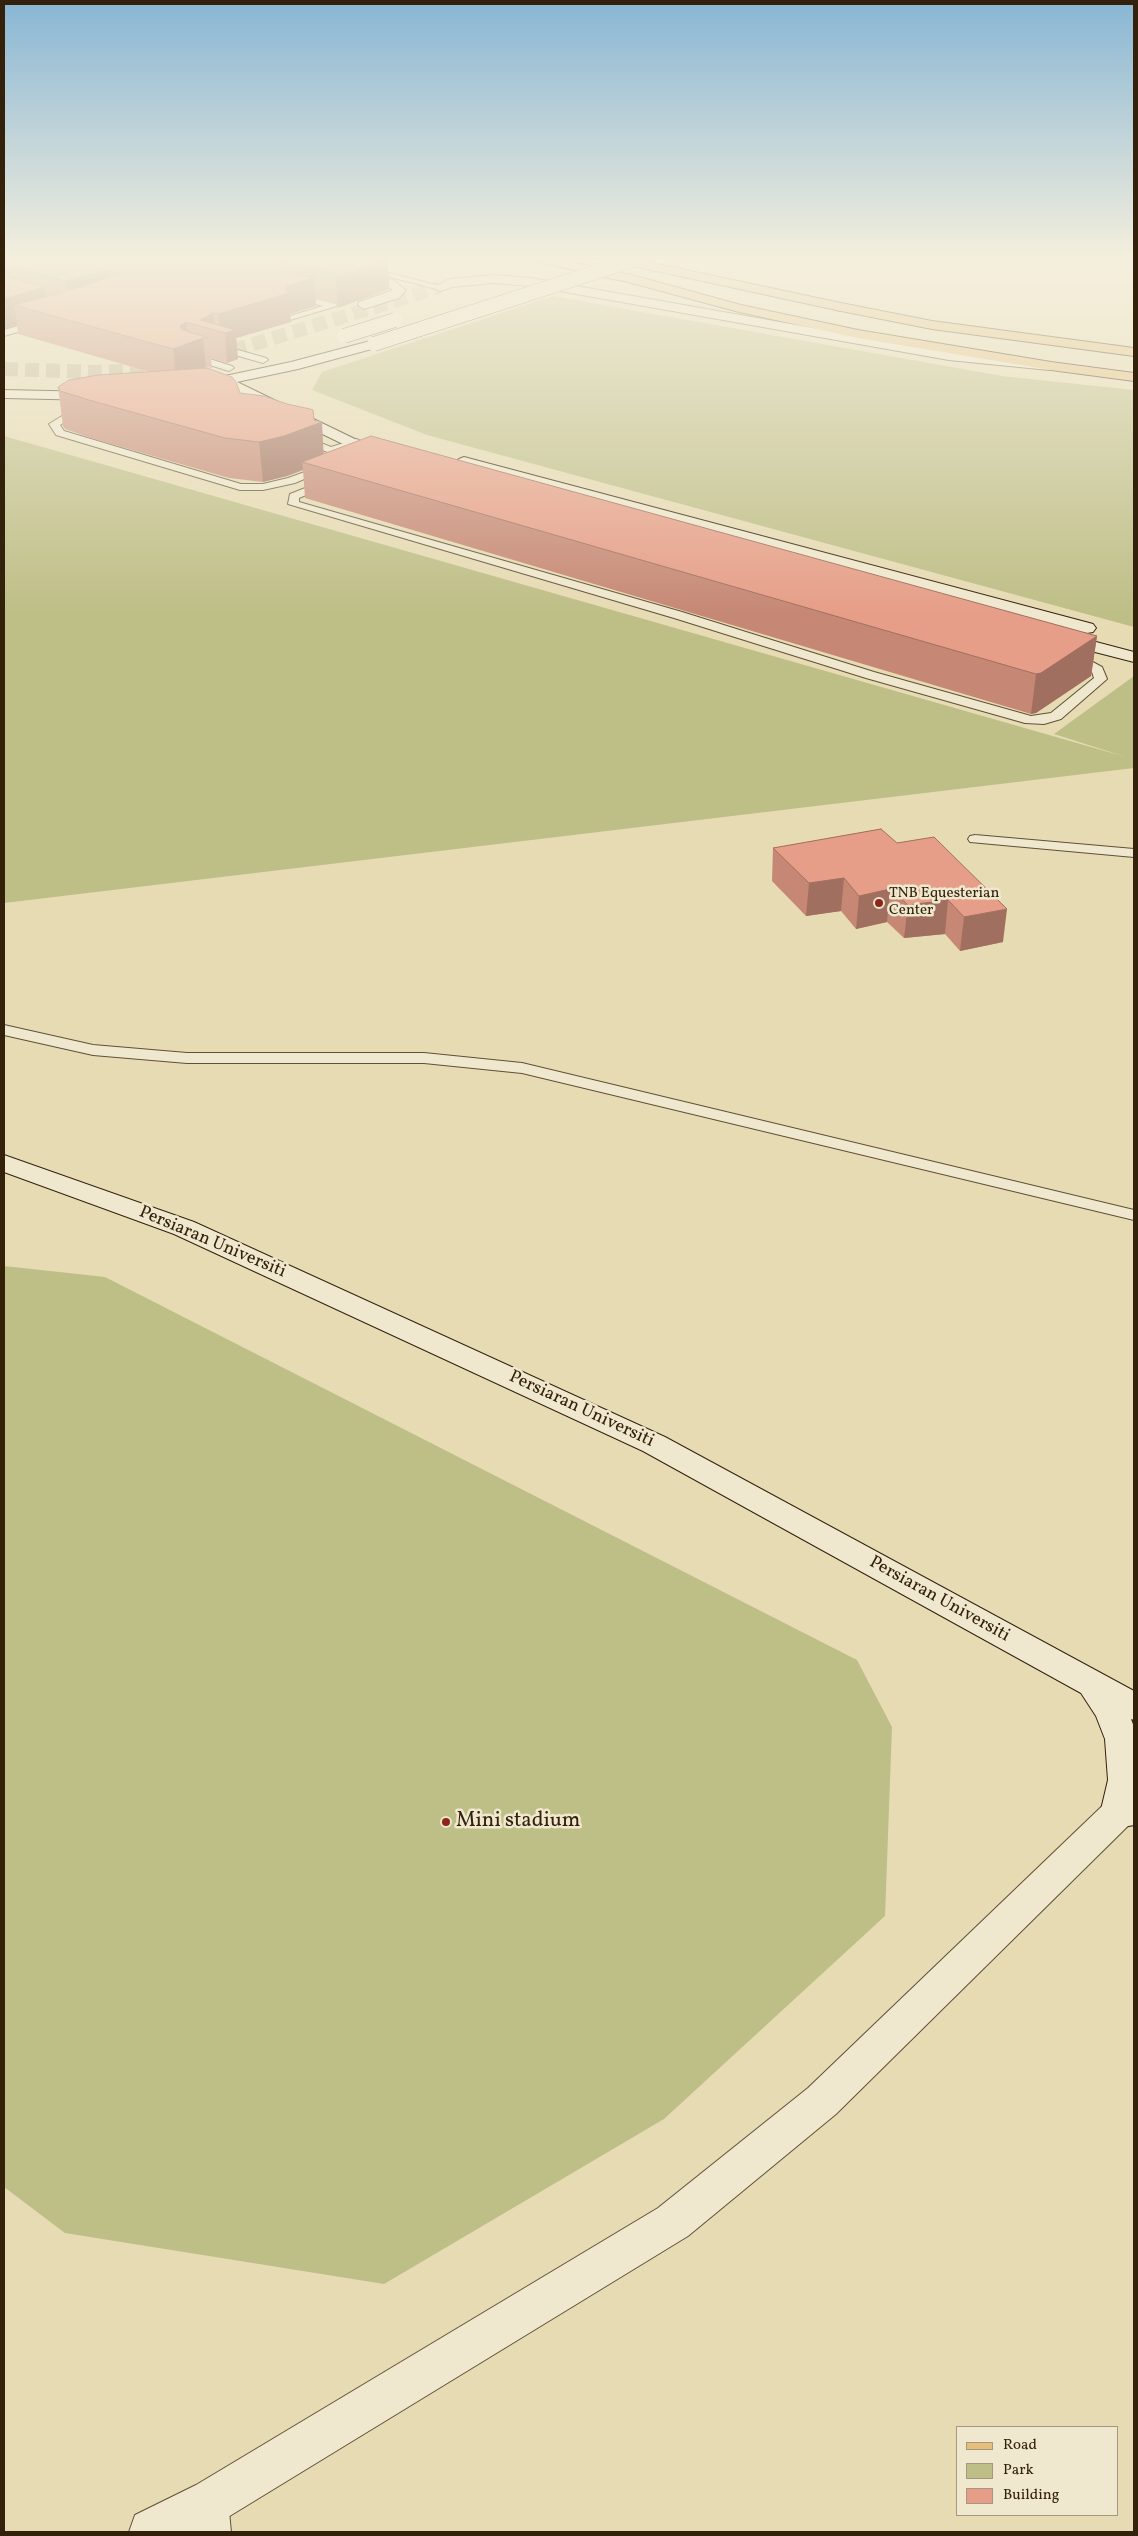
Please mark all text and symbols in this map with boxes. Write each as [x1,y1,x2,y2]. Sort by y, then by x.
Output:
place label: TNB Equesterian Center [889,885,1000,920]
marker: TNB Equesterian Center [873,897,885,909]
street label: Persiaran Universiti [135,1202,289,1284]
street label: Persiaran Universiti [505,1367,657,1453]
street label: Persiaran Universiti [865,1552,1013,1648]
place label: Mini stadium [456,1809,580,1835]
marker: Mini stadium [440,1816,452,1828]
legend [956,2426,1118,2516]
text: Road [1003,2435,1037,2456]
text: Park [1003,2460,1034,2481]
text: Building [1003,2485,1059,2506]

